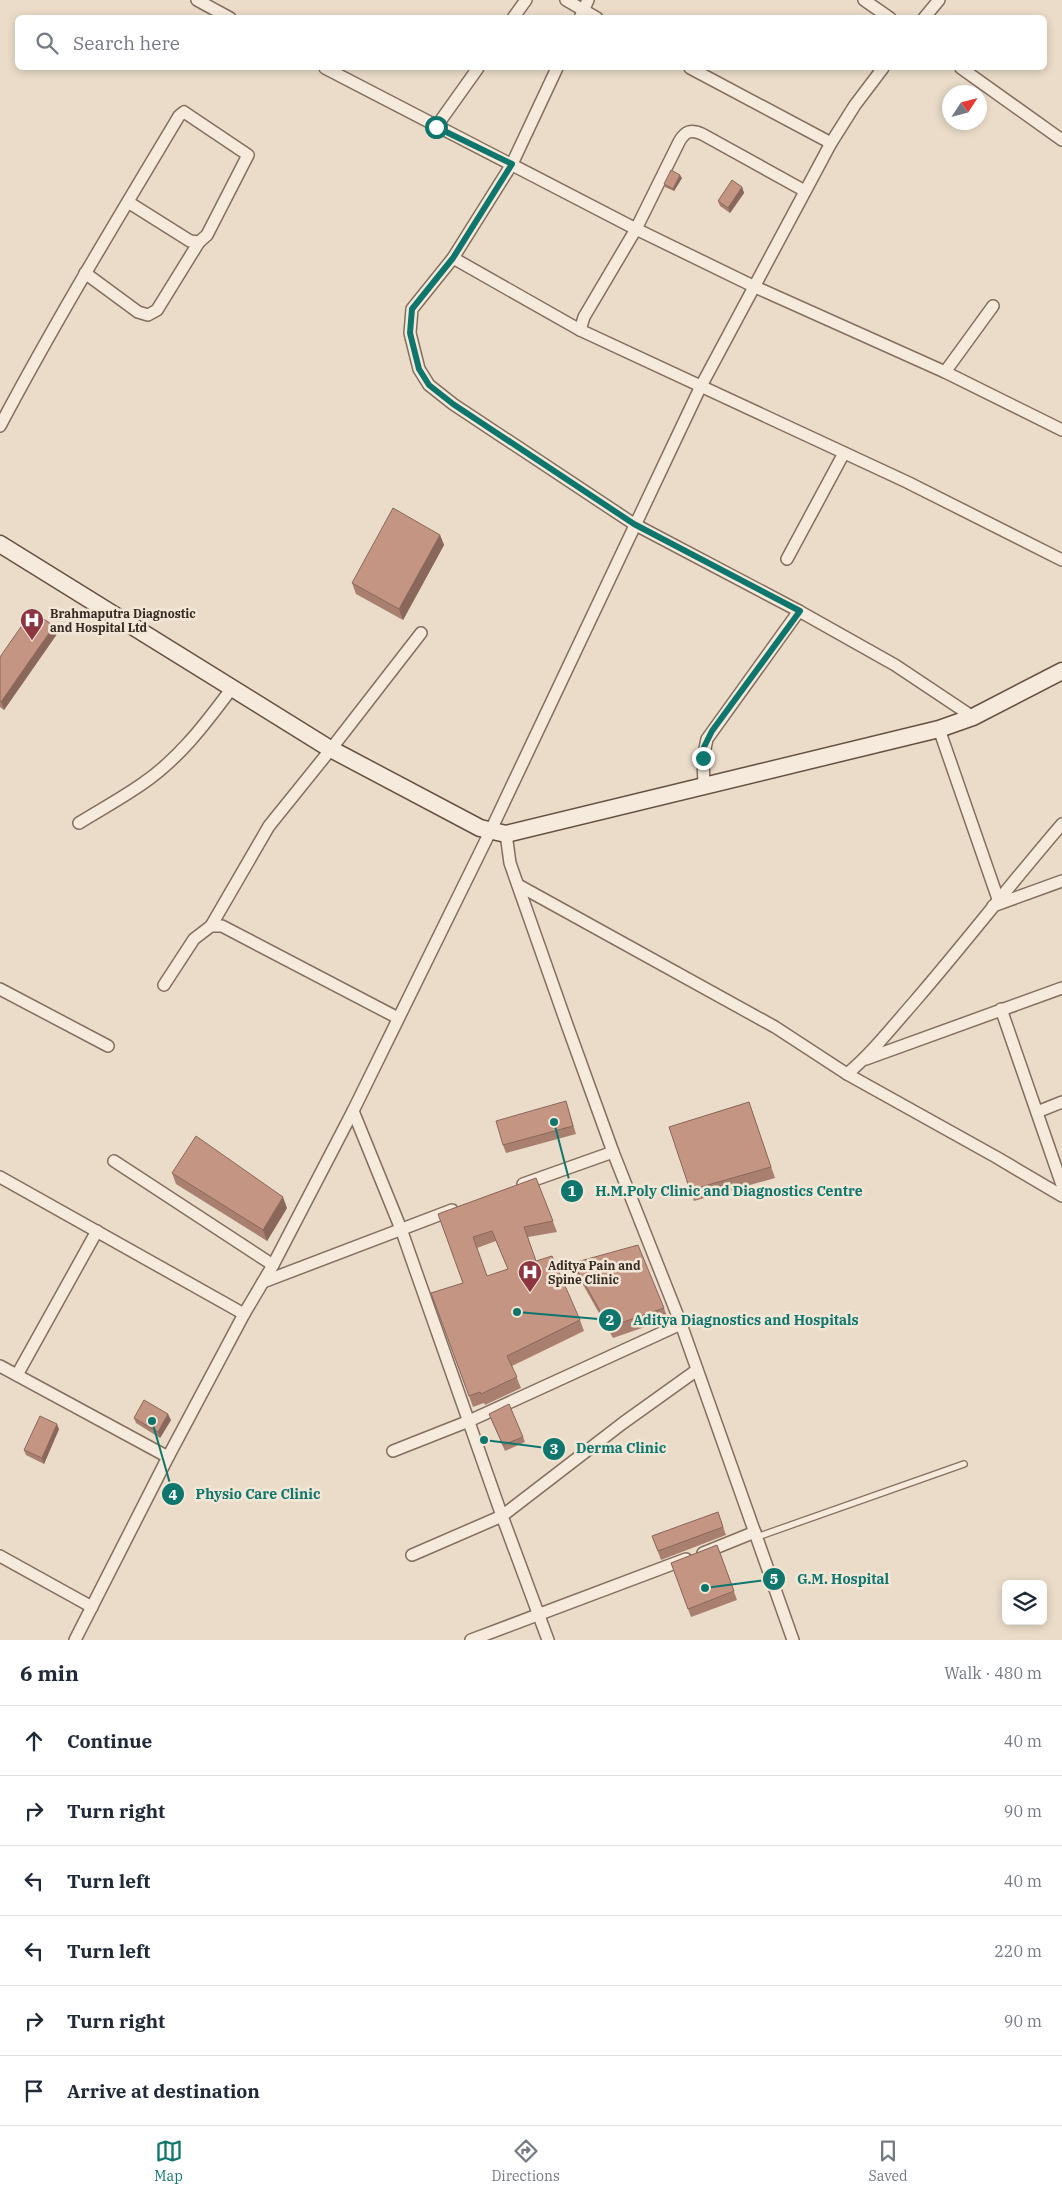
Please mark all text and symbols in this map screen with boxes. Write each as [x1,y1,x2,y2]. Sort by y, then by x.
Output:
search box [15,15,1047,70]
icon: search [33,29,61,57]
text: Search here [73,31,180,55]
north arrow [942,85,987,130]
route start [425,116,448,139]
place label: Brahmaputra Diagnostic and Hospital Ltd [50,606,196,635]
hospital icon: Brahmaputra Diagnostic and Hospital Ltd [19,607,45,641]
route end [692,747,715,770]
callout: H.M.Poly Clinic and Diagnostics Centre [560,1176,872,1205]
text: 1 [567,1181,577,1200]
text: H.M.Poly Clinic and Diagnostics Centre [595,1182,863,1200]
place label: Aditya Pain and Spine Clinic [548,1258,641,1287]
hospital icon: Aditya Pain and Spine Clinic [517,1259,543,1293]
callout: Aditya Diagnostics and Hospitals [598,1306,868,1335]
text: 2 [605,1310,615,1329]
text: Aditya Diagnostics and Hospitals [633,1311,859,1329]
callout: Derma Clinic [541,1434,677,1463]
text: 3 [549,1439,559,1458]
text: Derma Clinic [576,1439,667,1457]
callout: Physio Care Clinic [161,1480,331,1509]
text: 4 [168,1485,178,1504]
text: Physio Care Clinic [196,1485,321,1503]
callout: G.M. Hospital [762,1564,899,1593]
text: 5 [769,1569,779,1588]
text: G.M. Hospital [797,1570,889,1588]
map controls [1002,1580,1047,1625]
button: layers [1002,1580,1047,1625]
text: 6 min [20,1659,79,1687]
text: Walk · 480 m [944,1663,1042,1683]
icon: ahead [20,1727,48,1755]
text: Continue [67,1729,152,1753]
text: 40 m [1004,1731,1042,1751]
icon: right [20,1797,48,1825]
text: Turn right [67,1799,165,1823]
text: 90 m [1004,1801,1042,1821]
icon: left [20,1867,48,1895]
text: Turn left [67,1869,150,1893]
text: 40 m [1004,1871,1042,1891]
icon: left [20,1937,48,1965]
text: Turn left [67,1939,150,1963]
text: 220 m [994,1941,1042,1961]
icon: right [20,2007,48,2035]
text: Turn right [67,2009,165,2033]
text: 90 m [1004,2011,1042,2031]
icon: arrive [20,2077,48,2105]
text: Arrive at destination [67,2079,260,2103]
tab: Map [154,2137,183,2185]
tab: Directions [491,2137,560,2185]
tab: Saved [868,2137,908,2185]

